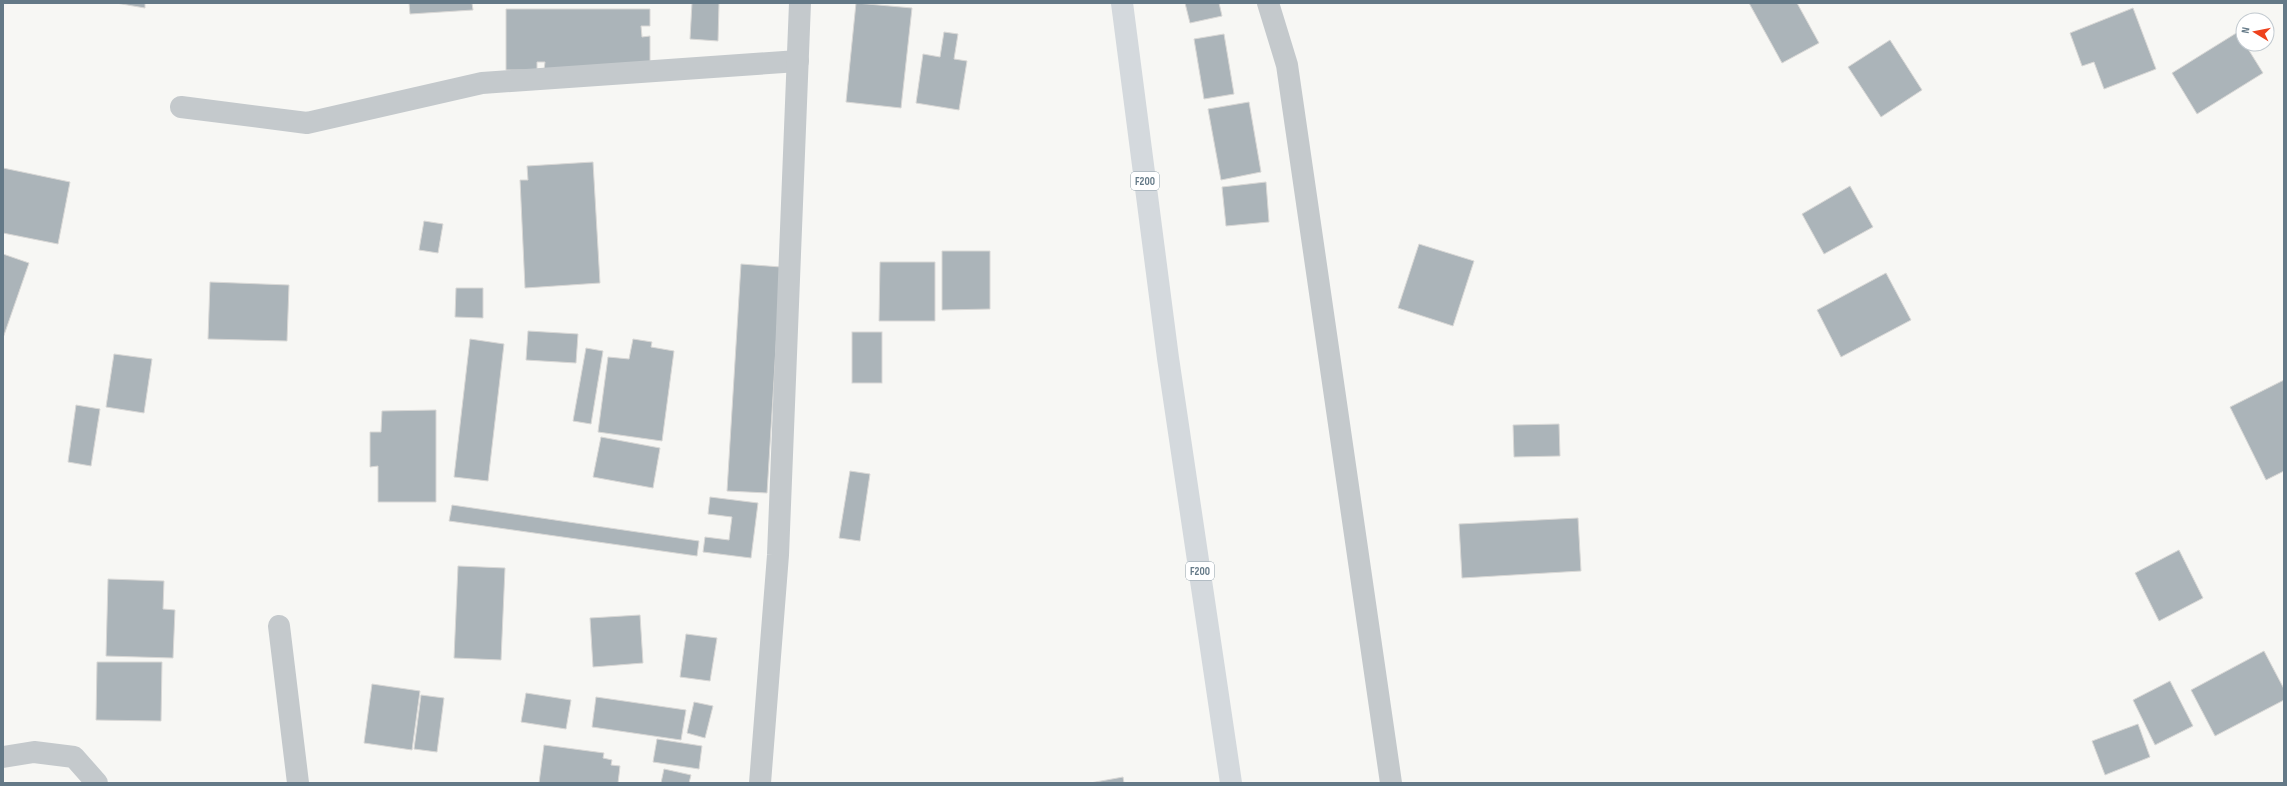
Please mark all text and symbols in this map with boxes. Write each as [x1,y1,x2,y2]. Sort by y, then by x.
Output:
north arrow [2235,12,2275,52]
text: N [2239,26,2253,34]
road number: F200 [1131,172,1159,190]
road number: F200 [1186,562,1214,580]

